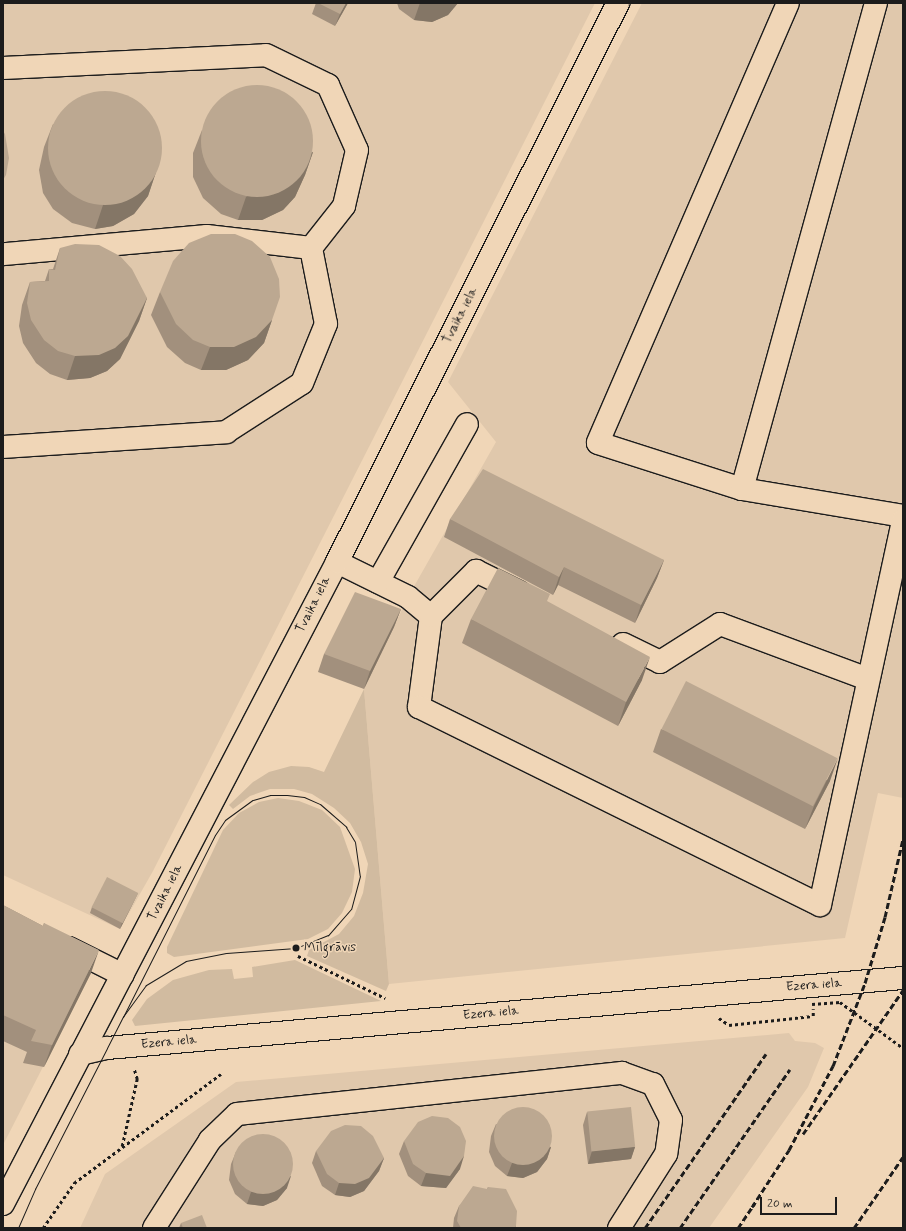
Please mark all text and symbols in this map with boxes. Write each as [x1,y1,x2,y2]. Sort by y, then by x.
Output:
street label: Tvaika iela [440,285,482,347]
street label: Tvaika iela [293,574,335,636]
street label: Tvaika iela [145,862,187,924]
place label: Mīlgrāvis [304,940,356,956]
marker: Mīlgrāvis [291,943,301,953]
street label: Ezera iela [786,976,842,996]
street label: Ezera iela [462,1004,520,1024]
street label: Ezera iela [140,1033,198,1053]
scale bar [762,1189,839,1215]
text: 20 m [767,1196,793,1212]

